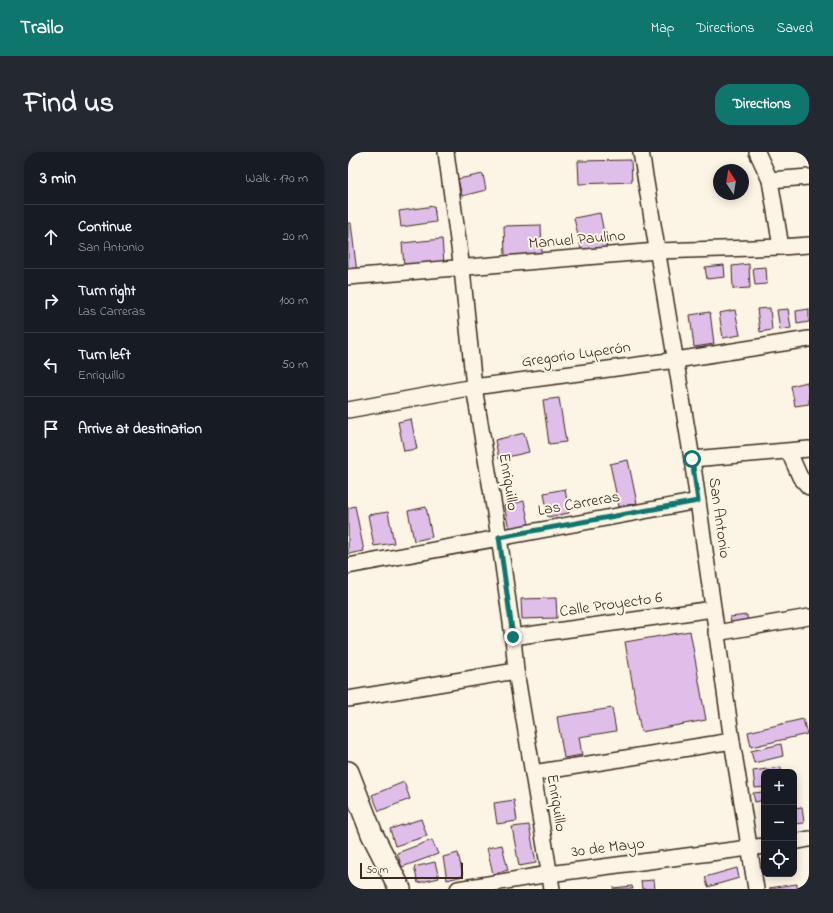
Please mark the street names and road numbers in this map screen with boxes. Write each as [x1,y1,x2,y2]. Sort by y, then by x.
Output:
street label: Manuel Paulino [528,224,626,256]
street label: Gregorio Luperón [520,335,632,375]
street label: Enriquillo [492,452,524,512]
street label: San Antonio [701,476,737,560]
street label: Las Carreras [536,485,622,523]
street label: Calle Proyecto 6 [558,586,664,624]
street label: Enriquillo [540,773,572,833]
street label: 30 de Mayo [570,832,646,864]

